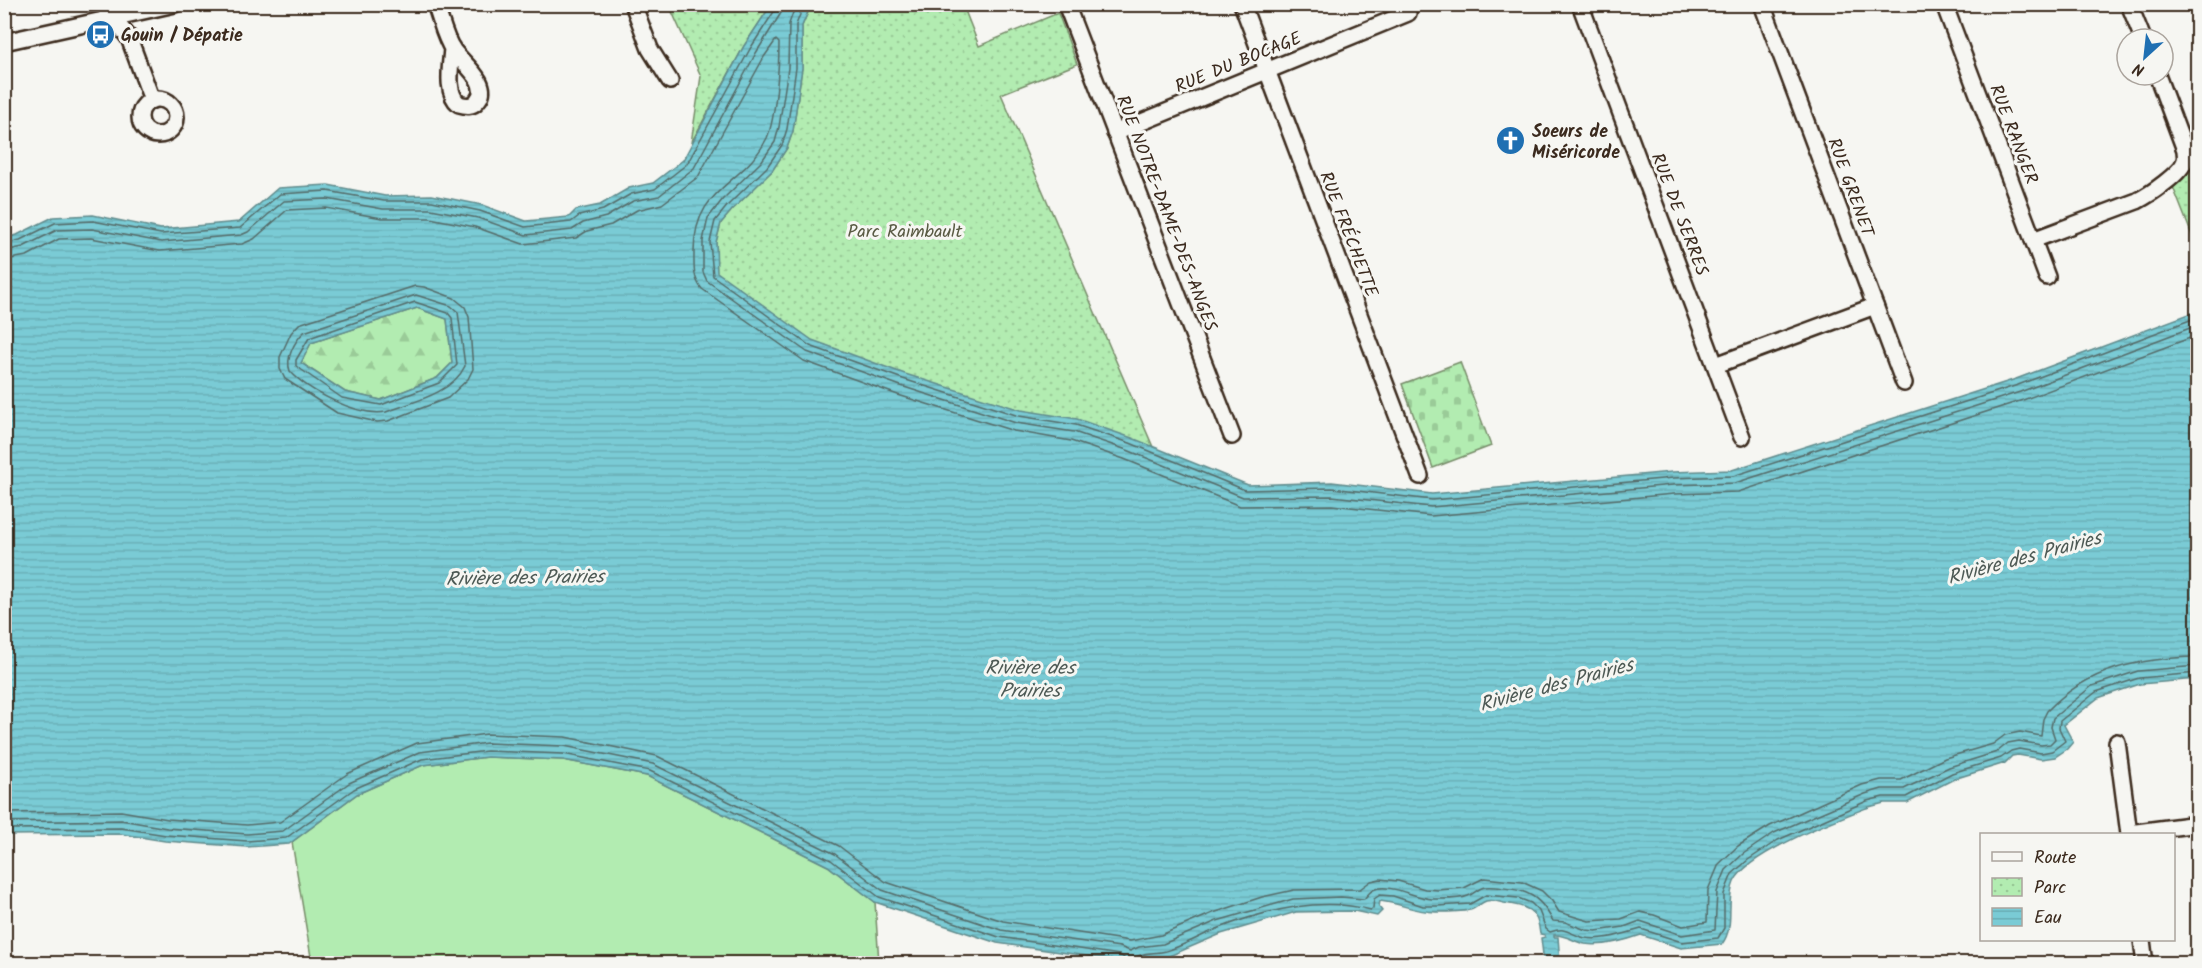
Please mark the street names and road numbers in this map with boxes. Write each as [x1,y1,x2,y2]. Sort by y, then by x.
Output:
street label: RUE DU BOCAGE [1171,25,1307,102]
street label: RUE RANGER [1980,80,2045,189]
street label: RUE NOTRE-DAME-DES-ANGES [1107,91,1224,336]
street label: RUE GRENET [1818,134,1881,242]
street label: RUE DE SERRES [1642,149,1716,281]
street label: RUE FRÉCHETTE [1310,167,1385,302]

